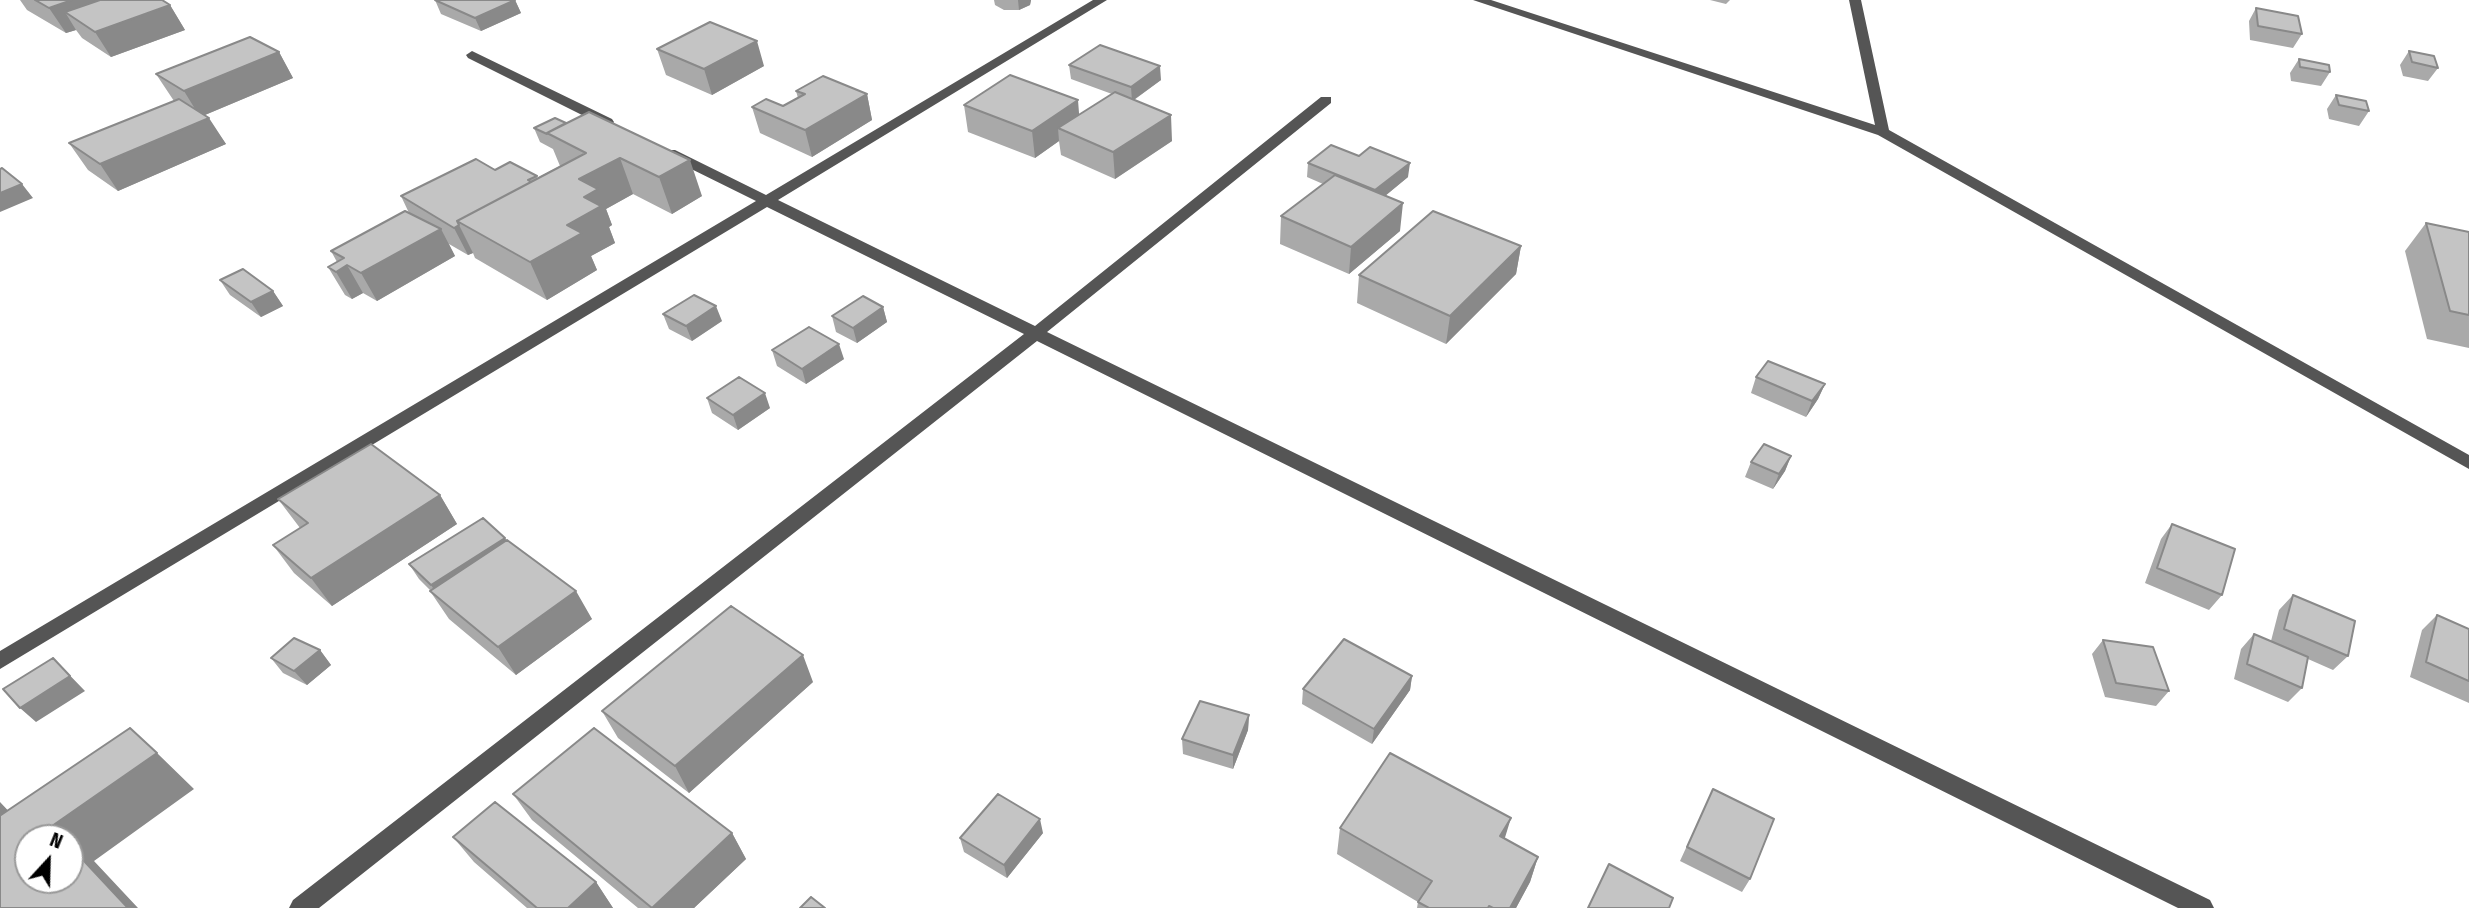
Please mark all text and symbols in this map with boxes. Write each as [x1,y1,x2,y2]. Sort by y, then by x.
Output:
north arrow [14,824,84,894]
text: N [47,828,66,854]

